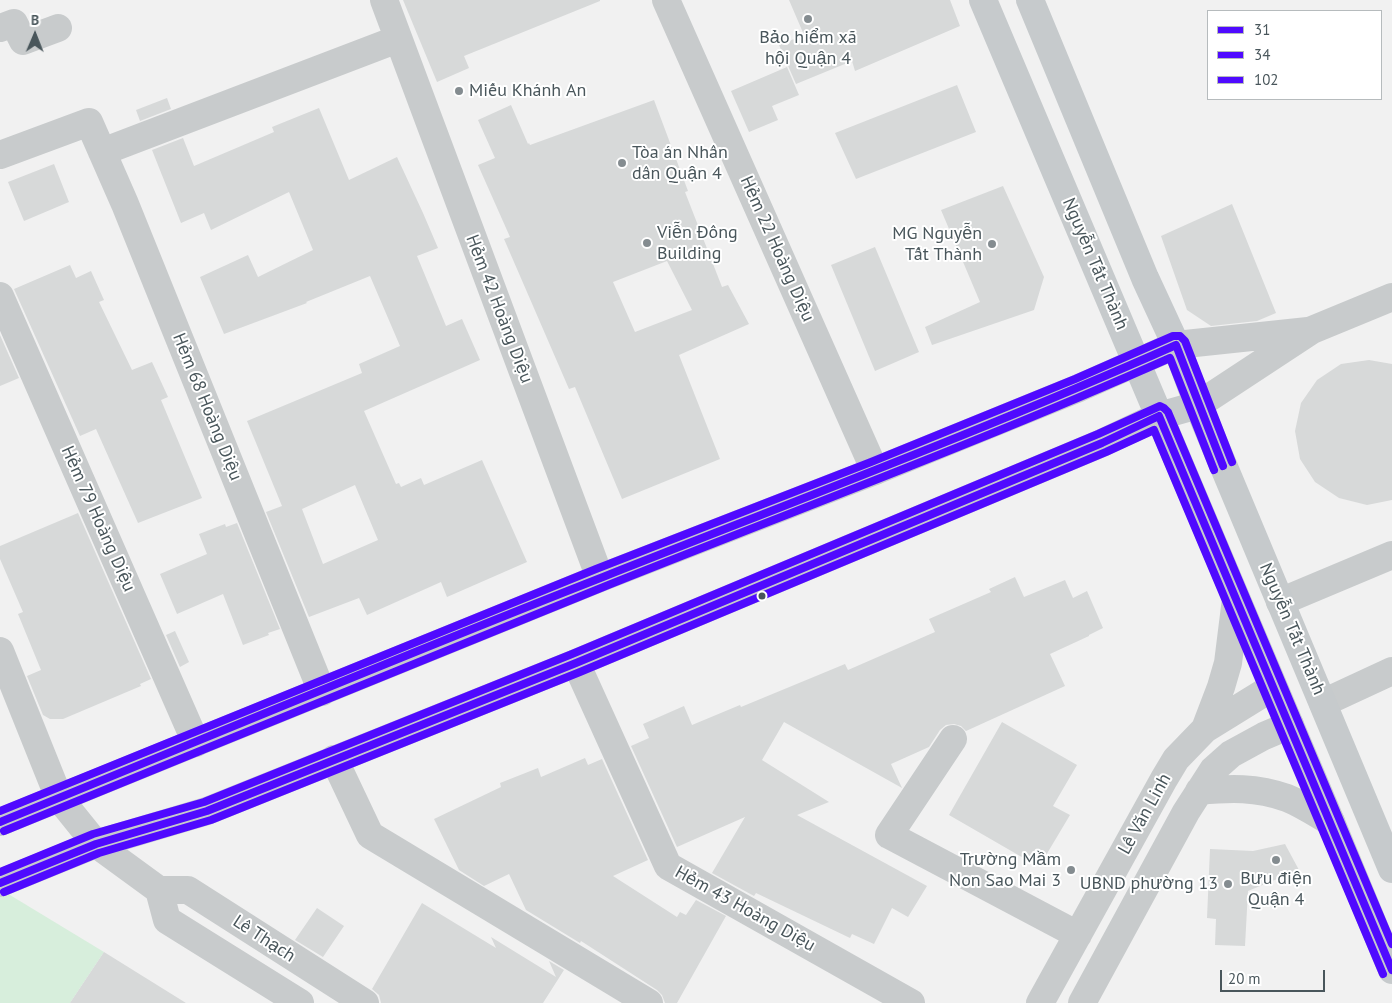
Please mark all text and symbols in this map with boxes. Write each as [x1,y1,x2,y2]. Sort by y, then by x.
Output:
north arrow [10,10,60,60]
legend [1207,10,1382,100]
text: B [31,11,40,29]
marker: Bảo hiểm xã hội Quận 4 [802,13,814,25]
text: 31 [1254,20,1270,39]
place label: Bảo hiểm xã hội Quận 4 [759,27,857,70]
text: 34 [1254,45,1270,64]
text: 102 [1254,70,1279,89]
place label: Miếu Khánh An [469,80,586,102]
marker: Miếu Khánh An [453,85,465,97]
place label: Tòa án Nhân dân Quận 4 [632,142,728,184]
marker: Tòa án Nhân dân Quận 4 [616,157,628,169]
street label: Hẻm 22 Hoàng Diệu [735,173,819,325]
street label: Nguyễn Tất Thành [1057,195,1133,333]
place label: Viễn Đông Building [657,222,738,264]
place label: MG Nguyễn Tất Thành [892,223,982,266]
street label: Hẻm 42 Hoàng Diệu [461,232,537,386]
marker: Viễn Đông Building [641,237,653,249]
marker: MG Nguyễn Tất Thành [986,238,998,250]
street label: Hẻm 68 Hoàng Diệu [168,330,246,484]
street label: Hẻm 79 Hoàng Diệu [56,443,140,595]
street label: Nguyễn Tất Thành [1254,560,1330,698]
unlabelled marker [757,591,767,601]
street label: Lê Văn Linh [1114,770,1176,858]
place label: Trường Mầm Non Sao Mai 3 [949,849,1061,892]
marker: Bưu điện Quận 4 [1270,854,1282,866]
street label: Hẻm 43 Hoàng Diệu [671,861,819,957]
marker: Trường Mầm Non Sao Mai 3 [1065,864,1077,876]
place label: Bưu điện Quận 4 [1240,868,1312,911]
place label: UBND phường 13 [1080,873,1218,895]
marker: UBND phường 13 [1222,878,1234,890]
street label: Lê Thạch [229,911,299,967]
scale bar [1222,960,1327,992]
text: 20 m [1228,969,1261,988]

